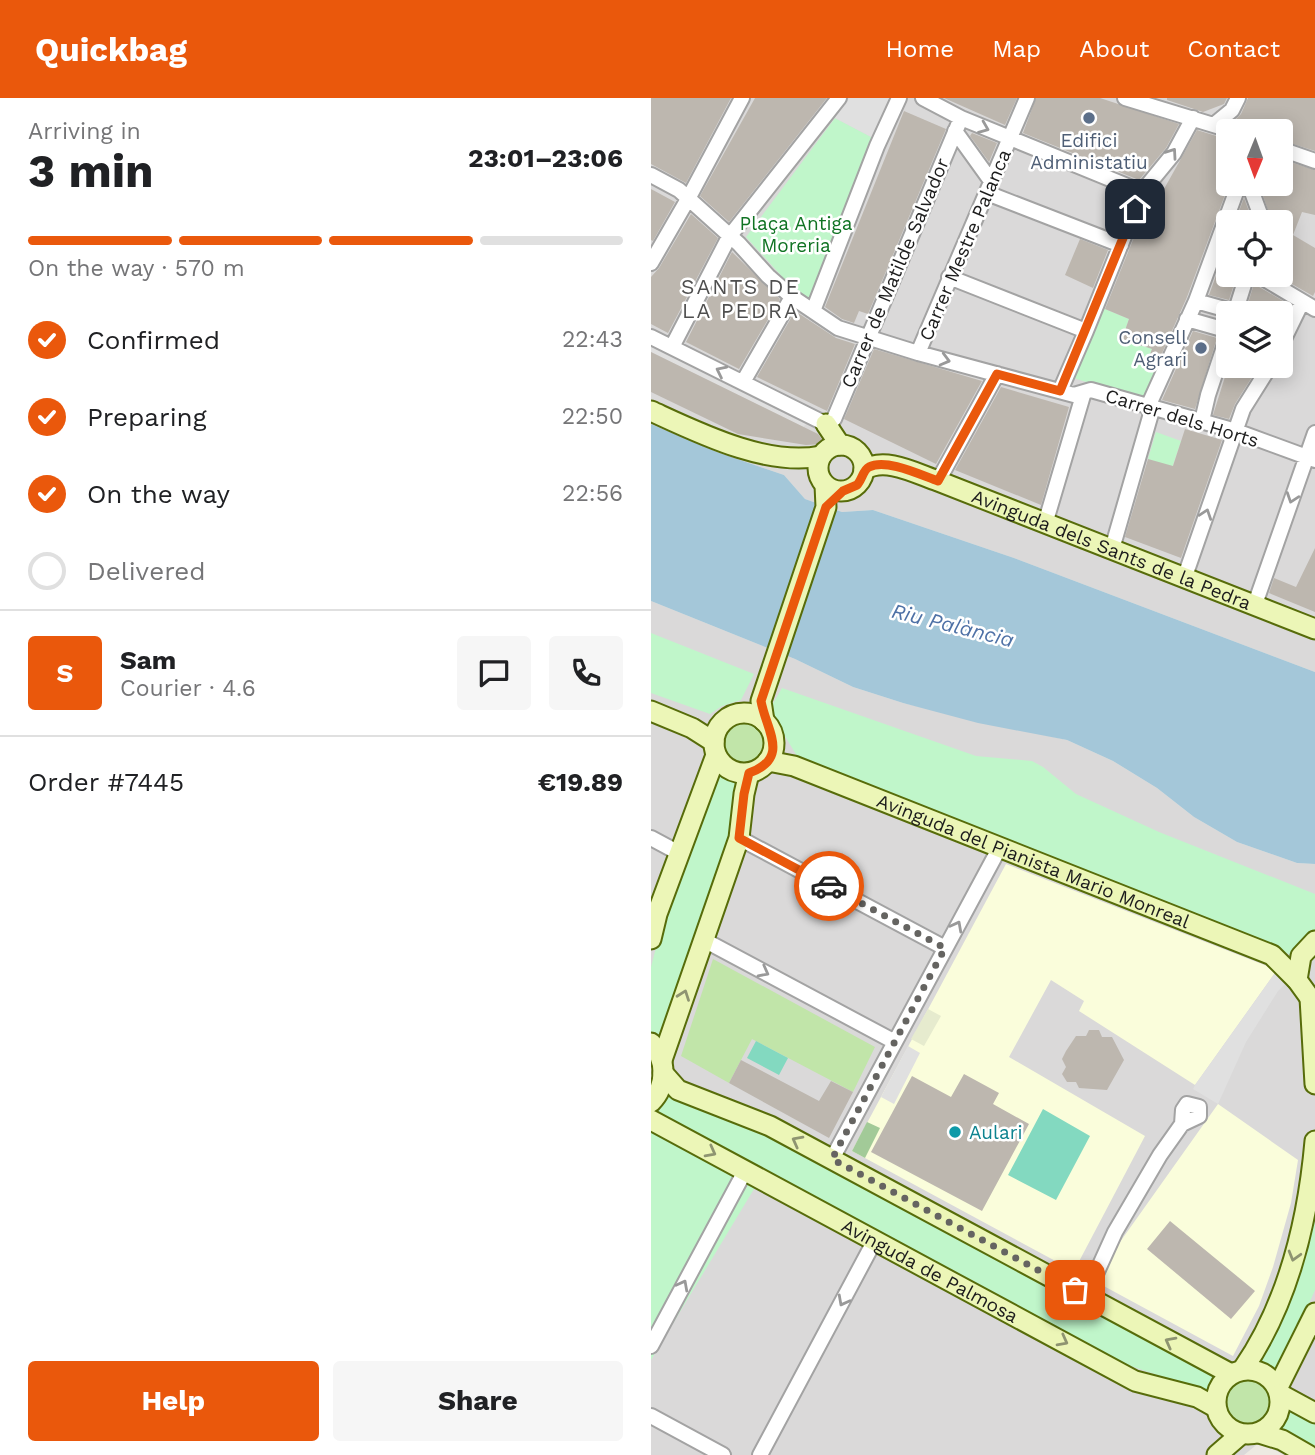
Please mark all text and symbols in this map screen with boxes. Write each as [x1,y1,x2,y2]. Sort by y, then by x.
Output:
text: Quickbag [35,30,187,69]
text: Home [886,35,954,63]
text: Map [992,35,1041,63]
text: About [1079,35,1149,63]
text: Contact [1187,35,1280,63]
marker: Edifici Administatiu [1081,110,1097,126]
text: Arriving in [28,118,141,145]
one-way arrow [978,119,990,133]
north arrow [1216,119,1293,196]
map controls [1216,119,1293,378]
place label: Edifici Administatiu [1030,129,1148,174]
text: 23:01–23:06 [468,143,623,173]
text: 3 min [28,144,154,198]
street label: Carrer Mestre Palanca [914,146,1016,344]
one-way arrow [1164,148,1176,161]
street label: Carrer de Matilde Salvador [836,154,954,391]
pin [1105,179,1165,239]
icon: home [1116,190,1154,228]
button: locate [1216,210,1293,287]
park label: Plaça Antiga Moreria [740,212,853,257]
text: On the way · 570 m [28,255,245,282]
district label: SANTS DE LA PEDRA [681,274,801,323]
button: layers [1216,301,1293,378]
icon: check [28,321,66,359]
text: Confirmed [87,325,220,355]
text: 22:43 [562,326,623,353]
place label: Consell Agrari [1118,326,1187,371]
marker: Consell Agrari [1193,340,1209,356]
one-way arrow [939,352,951,366]
one-way arrow [716,366,728,380]
street label: Carrer dels Horts [1102,384,1262,452]
icon: check [28,398,66,436]
text: Preparing [87,402,207,432]
text: 22:50 [562,403,623,430]
icon: check [28,475,66,513]
text: On the way [87,479,230,509]
text: 22:56 [562,480,623,507]
street label: Avinguda dels Sants de la Pedra [969,484,1255,614]
one-way arrow [1286,491,1300,503]
one-way arrow [1198,509,1212,521]
text: Delivered [87,556,206,586]
water label: Riu Palància [889,598,1017,652]
button: chat [457,636,531,710]
button: phone [549,636,623,710]
text: Sam [120,645,176,675]
text: S [57,658,73,688]
text: Courier · 4.6 [120,675,256,702]
text: Order #7445 [28,767,184,797]
text: €19.89 [538,767,623,797]
street label: Avinguda del Pianista Mario Monreal [874,788,1193,933]
courier [794,851,864,921]
icon: car [810,867,848,905]
one-way arrow [949,921,962,934]
one-way arrow [757,964,770,977]
one-way arrow [675,990,689,1002]
place label: Aulari [969,1121,1022,1144]
marker: Aulari [947,1124,963,1140]
one-way arrow [792,1135,805,1149]
one-way arrow [704,1144,716,1158]
street label: Avinguda de Palmosa [838,1214,1022,1327]
one-way arrow [1288,1250,1303,1262]
pin [1045,1260,1105,1320]
icon: bag [1056,1271,1094,1309]
one-way arrow [675,1280,689,1293]
one-way arrow [838,1293,851,1306]
one-way arrow [1055,1333,1068,1347]
one-way arrow [1165,1336,1177,1350]
button: Help [28,1361,319,1441]
button: Share [333,1361,623,1441]

